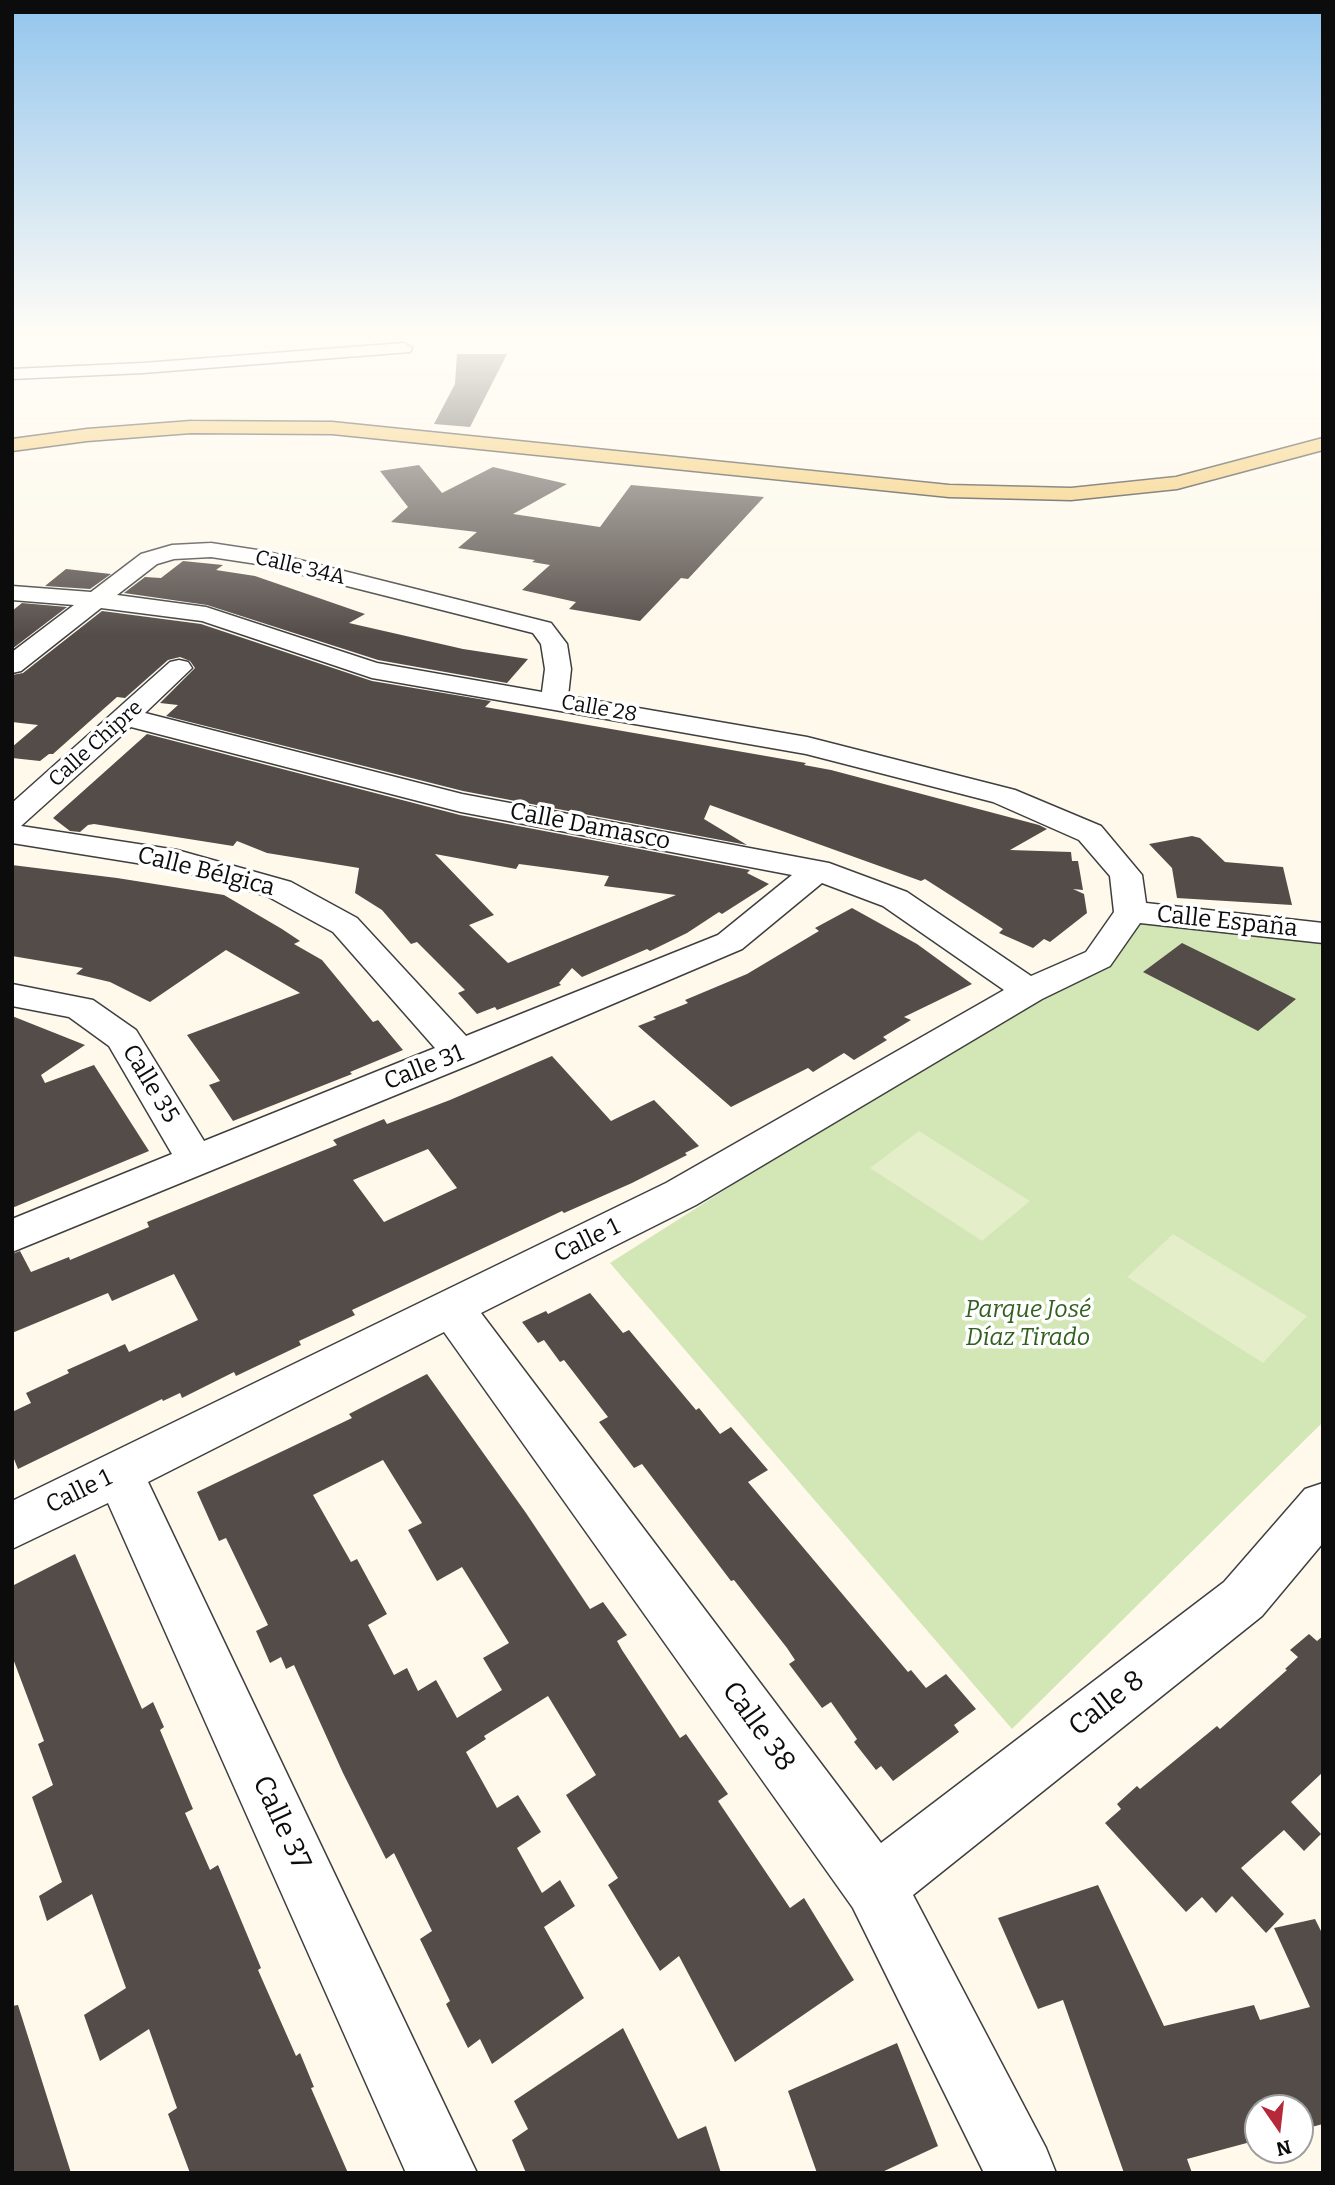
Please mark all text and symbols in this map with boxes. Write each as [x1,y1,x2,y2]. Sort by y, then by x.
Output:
street label: Calle 34A [253,545,347,591]
street label: Calle 28 [559,690,639,728]
street label: Calle Chipre [44,695,148,793]
street label: Calle Damasco [507,797,673,857]
street label: Calle Bélgica [134,841,278,903]
street label: Calle España [1155,900,1299,944]
street label: Calle 31 [380,1039,468,1097]
street label: Calle 35 [115,1040,185,1128]
street label: Calle 1 [549,1213,625,1269]
park label: Parque José Díaz Tirado [965,1296,1091,1352]
street label: Calle 1 [41,1464,117,1520]
street label: Calle 8 [1063,1664,1151,1744]
street label: Calle 38 [714,1676,802,1778]
street label: Calle 37 [245,1771,317,1875]
north arrow [1244,2094,1314,2164]
text: N [1274,2135,1294,2161]

